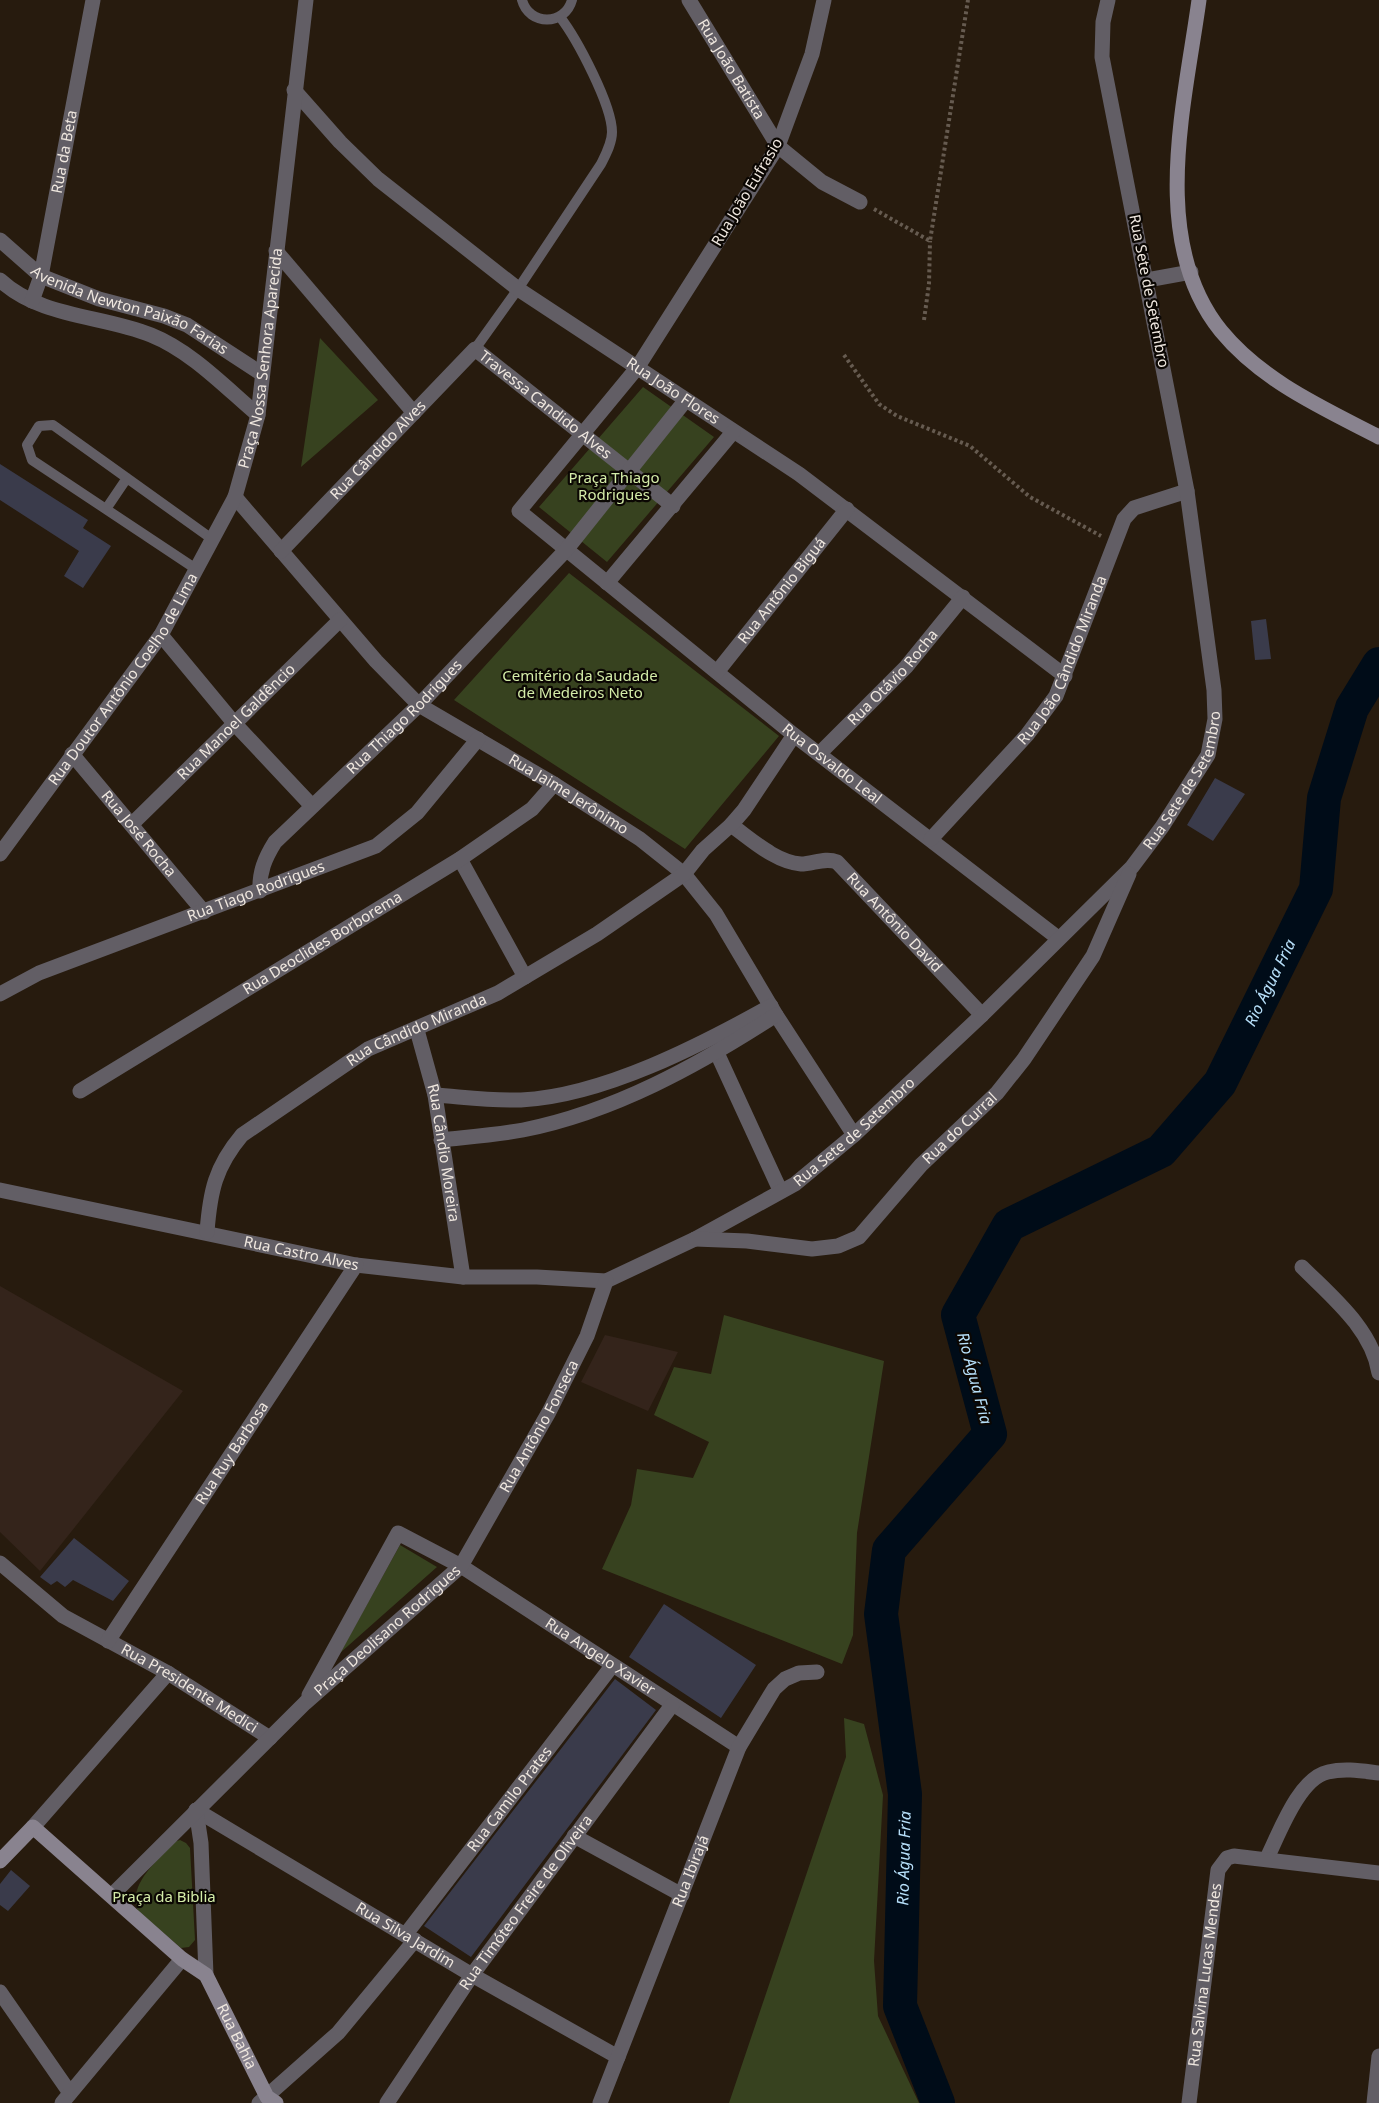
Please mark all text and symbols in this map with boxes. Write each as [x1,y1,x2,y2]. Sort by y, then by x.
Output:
street label: Rua João Batista [694,15,770,123]
street label: Rua da Beta [46,108,81,195]
street label: Rua João Eufrasio [706,134,786,249]
street label: Rua Sete de Setembro [1125,212,1175,369]
street label: Praça Nossa Senhora Aparecida [233,247,286,470]
street label: Avenida Newton Paixão Farias [27,261,233,358]
street label: Travessa Candido Alves [476,345,617,463]
street label: Rua João Flores [623,352,724,428]
street label: Rua Cândido Alves [325,395,430,503]
park label: Praça Thiago Rodrigues [568,467,660,504]
street label: Rua Antônio Biguá [732,533,830,648]
street label: Rua Doutor Antônio Coelho de Lima [43,569,201,789]
street label: Rua João Cândido Miranda [1012,572,1110,748]
street label: Rua Otávio Rocha [843,625,942,729]
street label: Rua Thiago Rodrigues [342,655,466,778]
street label: Rua Manoel Galdêncio [172,659,299,783]
park label: Cemitério da Saudade de Medeiros Neto [502,665,658,702]
street label: Rua Sete de Setembro [1138,711,1224,853]
street label: Rua Osvaldo Leal [778,718,886,808]
street label: Rua Jaime Jerônimo [505,749,633,838]
street label: Rua José Rocha [97,786,181,881]
street label: Rua Tiago Rodrigues [184,855,327,925]
street label: Rua Antônio David [843,868,947,976]
street label: Rua Deoclides Borborema [238,886,405,998]
water label: Rio Água Fria [1239,935,1301,1030]
street label: Rua Cândido Miranda [342,988,489,1070]
street label: Rua Sete de Setembro [789,1072,919,1190]
street label: Rua Cândio Moreira [423,1081,465,1223]
street label: Rua do Curral [917,1087,1001,1168]
street label: Rua Castro Alves [242,1231,361,1274]
water label: Rio Água Fria [952,1330,998,1426]
street label: Rua Antônio Fonseca [494,1356,582,1496]
street label: Rua Ruy Barbosa [190,1397,272,1508]
street label: Praça Deolisano Rodrigues [309,1560,464,1700]
street label: Rua Angelo Xavier [542,1613,660,1699]
street label: Rua Presidente Medici [118,1638,262,1737]
street label: Rua Camilo Prates [462,1742,556,1855]
street label: Rua Timóteo Freire de Oliveira [454,1810,596,1993]
water label: Rio Água Fria [891,1811,916,1906]
street label: Rua Ibirajá [667,1832,713,1910]
street label: Rua Salvina Lucas Mendes [1183,1882,1225,2068]
park label: Praça da Biblia [112,1886,216,1906]
street label: Rua Silva Jardim [353,1897,459,1972]
street label: Rua Bahia [213,2000,262,2072]

